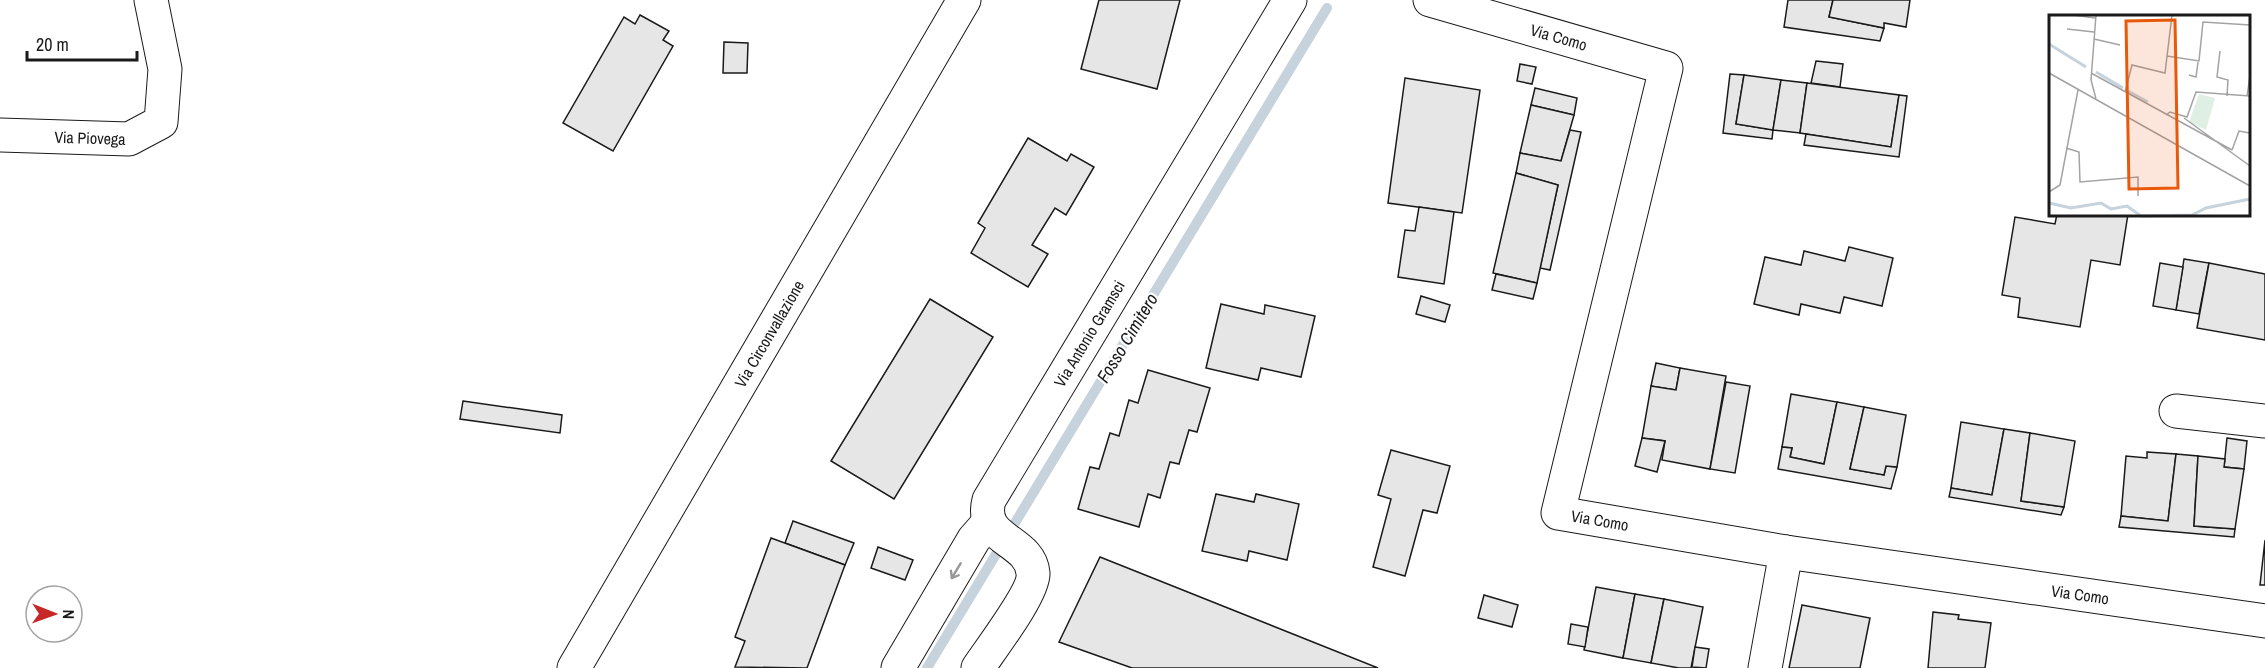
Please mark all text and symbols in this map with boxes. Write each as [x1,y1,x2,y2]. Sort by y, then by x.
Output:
inset map [2049,15,2250,216]
street label: Via Como [1528,18,1590,56]
scale bar [27,24,136,62]
text: 20 m [36,32,69,57]
street label: Via Piovega [54,126,127,150]
street label: Via Circonvallazione [729,276,809,392]
street label: Via Antonio Gramsci [1049,276,1130,391]
water label: Fosso Cimitero [1090,289,1164,387]
street label: Via Como [1569,504,1630,536]
one-way arrow [950,562,962,579]
street label: Via Como [2050,579,2110,609]
north arrow [24,584,84,644]
text: N [58,609,80,619]

